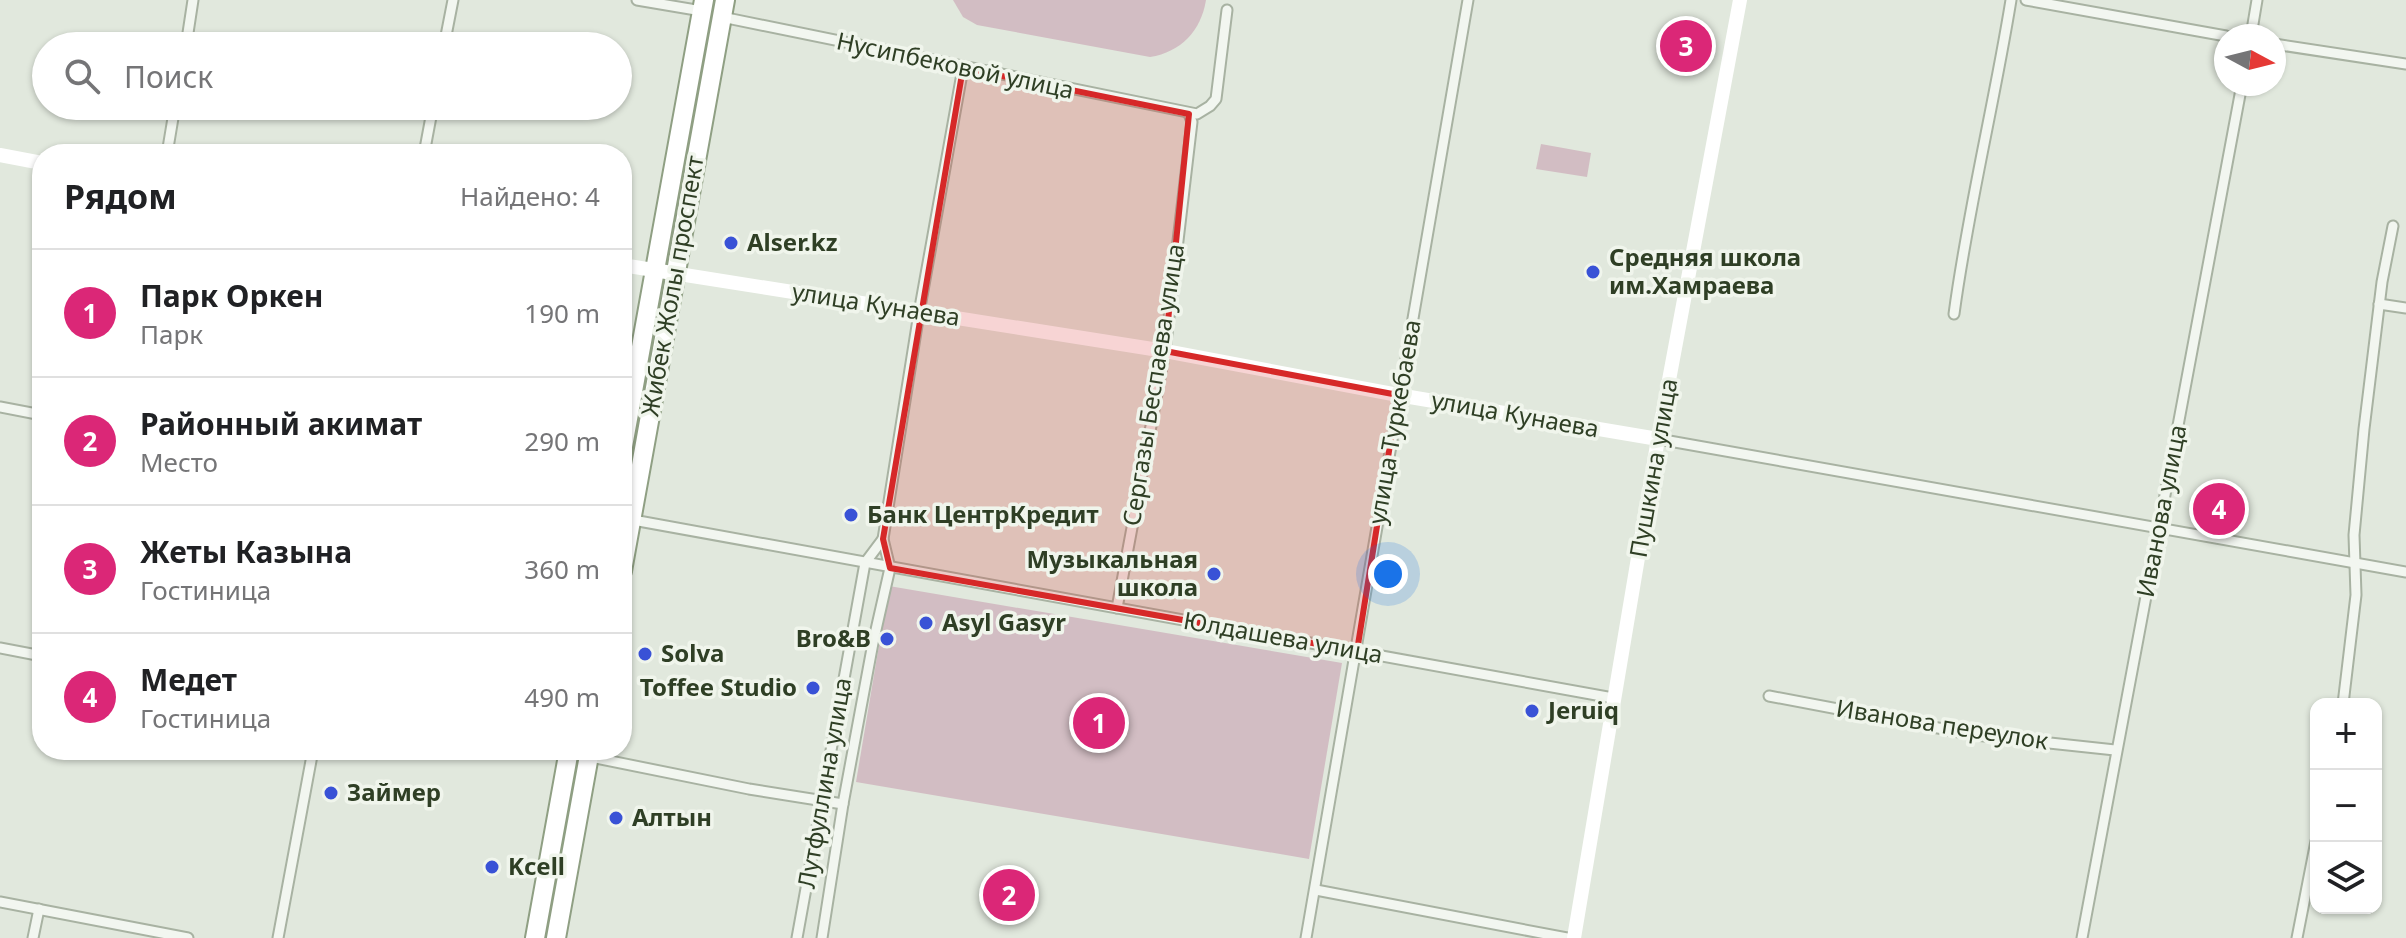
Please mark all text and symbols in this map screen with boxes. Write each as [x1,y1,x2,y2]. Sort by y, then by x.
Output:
pin: 3 [1660,16,1712,76]
street label: Нусипбековой улица [834,23,1077,106]
north arrow [2214,24,2286,96]
search box [32,32,632,120]
icon: search [60,54,104,98]
text: Поиск [124,56,213,97]
street label: Жибек Жолы проспект [632,153,711,419]
text: Рядом [64,173,177,219]
text: Найдено: 4 [460,178,600,214]
place label: Alser.kz [747,225,838,258]
marker: Alser.kz [722,234,740,252]
place label: Средняя школа им.Хамраева [1609,240,1801,301]
street label: Сергазы Беспаева улица [1114,241,1191,528]
marker: Средняя школа им.Хамраева [1584,263,1602,281]
street label: улица Кунаева [790,274,962,333]
text: Парк Оркен [140,275,324,316]
text: 1 [83,295,97,331]
text: 190 m [524,295,600,331]
text: Парк [140,316,203,352]
street label: улица Туркебаева [1359,317,1428,527]
street label: Пушкина улица [1621,376,1685,560]
street label: улица Кунаева [1429,383,1602,444]
text: Районный акимат [140,403,422,444]
street label: Иванова улица [2128,422,2193,600]
text: 2 [83,423,97,459]
text: 290 m [524,423,600,459]
text: Место [140,444,218,480]
pin: 4 [2193,479,2245,539]
place label: Банк ЦентрКредит [867,497,1099,530]
marker: Банк ЦентрКредит [842,506,860,524]
text: Жеты Казына [140,531,352,572]
place label: Музыкальная школа [1026,542,1198,603]
text: 3 [83,551,97,587]
text: 360 m [524,551,600,587]
your location [1368,554,1408,594]
marker: Музыкальная школа [1205,565,1223,583]
text: Гостиница [140,572,271,608]
street label: Юлдашева улица [1181,603,1385,670]
place label: Asyl Gasyr [942,605,1066,638]
marker: Asyl Gasyr [917,614,935,632]
place label: Bro&B [796,621,871,654]
marker: Bro&B [878,630,896,648]
place label: Solva [661,636,724,669]
marker: Solva [636,645,654,663]
text: Медет [140,659,237,700]
place label: Toffee Studio [640,670,797,703]
street label: Лутфуллина улица [789,675,858,891]
text: 4 [83,679,97,715]
text: 490 m [524,679,600,715]
marker: Toffee Studio [804,679,822,697]
street label: Иванова переулок [1834,690,2051,757]
pin: 1 [1073,693,1125,753]
place label: Jeruiq [1546,693,1619,726]
map controls [2310,698,2382,914]
button: + [2310,698,2382,770]
text: Гостиница [140,700,271,736]
marker: Jeruiq [1523,702,1541,720]
button: − [2310,770,2382,842]
place label: Займер [347,775,441,808]
marker: Займер [322,784,340,802]
place label: Алтын [632,800,712,833]
marker: Алтын [607,809,625,827]
button: layers [2310,842,2382,914]
place label: Kcell [508,849,565,882]
marker: Kcell [483,858,501,876]
pin: 2 [983,865,1035,925]

